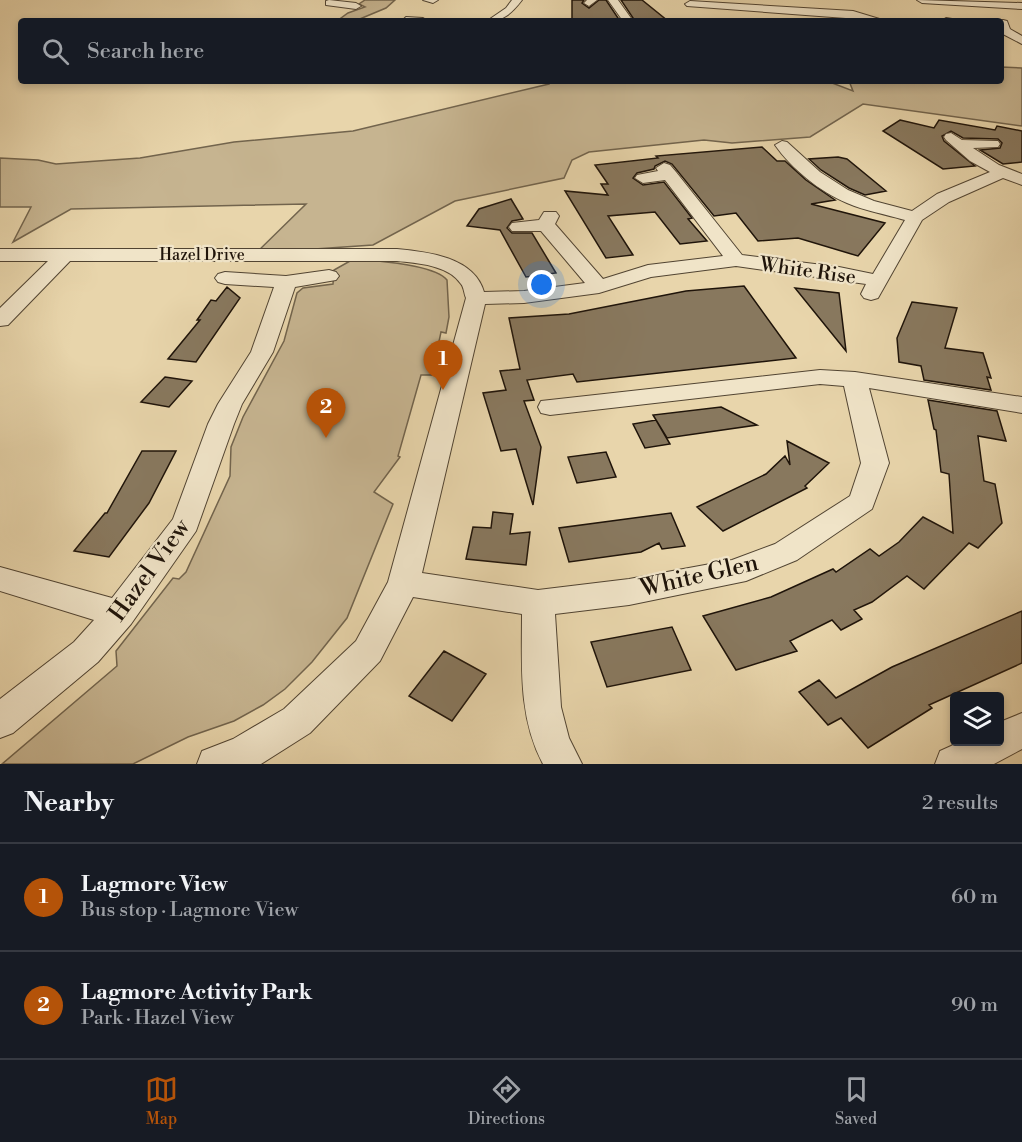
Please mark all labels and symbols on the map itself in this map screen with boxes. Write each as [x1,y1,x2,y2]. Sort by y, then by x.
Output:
street label: Hazel Drive [159,245,245,265]
street label: White Rise [757,252,857,291]
your location [527,270,556,299]
pin: 1 [424,340,462,390]
pin: 2 [306,388,346,438]
street label: Hazel View [103,512,198,628]
street label: White Glen [636,548,761,604]

